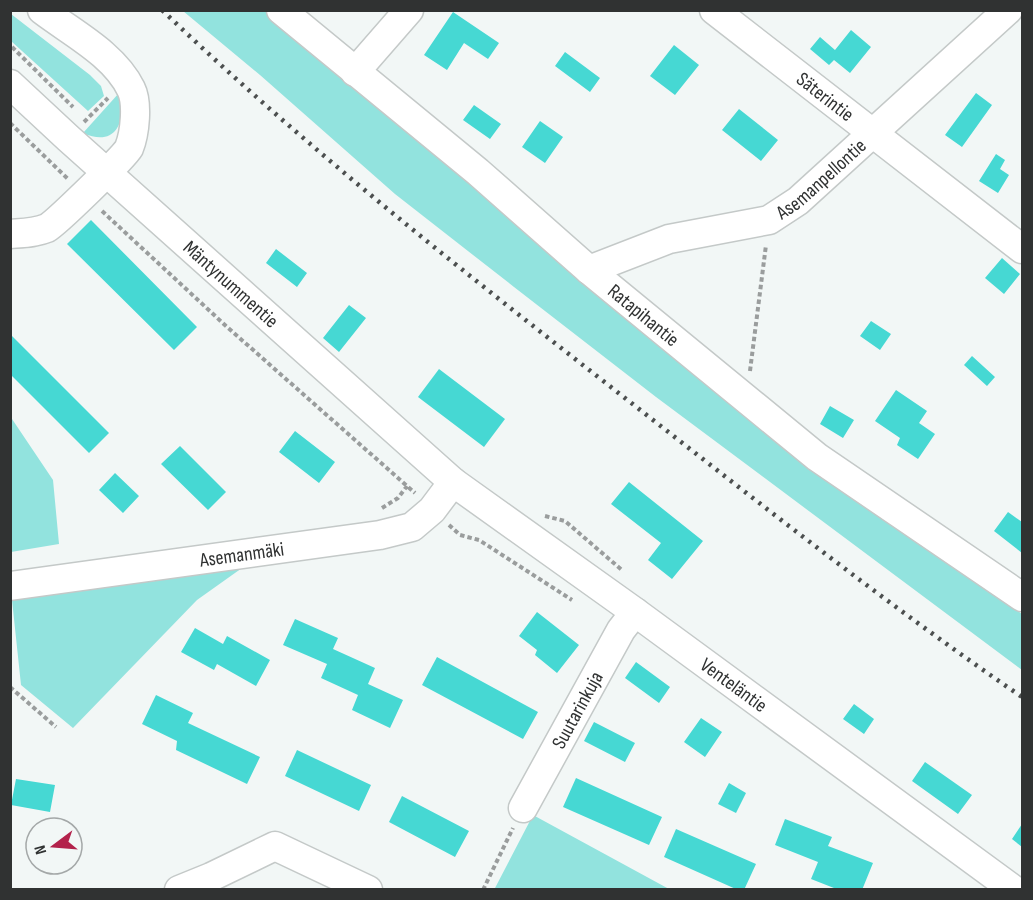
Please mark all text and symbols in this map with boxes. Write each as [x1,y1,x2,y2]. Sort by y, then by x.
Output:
street label: Säterintie [791,67,858,127]
street label: Asemanpellontie [771,134,872,226]
street label: Mäntynummentie [178,236,283,333]
street label: Ratapihantie [603,279,684,352]
street label: Asemanmäki [197,537,286,573]
street label: Venteläntie [695,653,772,718]
street label: Suutarinkuja [547,668,609,753]
north arrow [24,816,84,876]
text: N [31,843,51,856]

